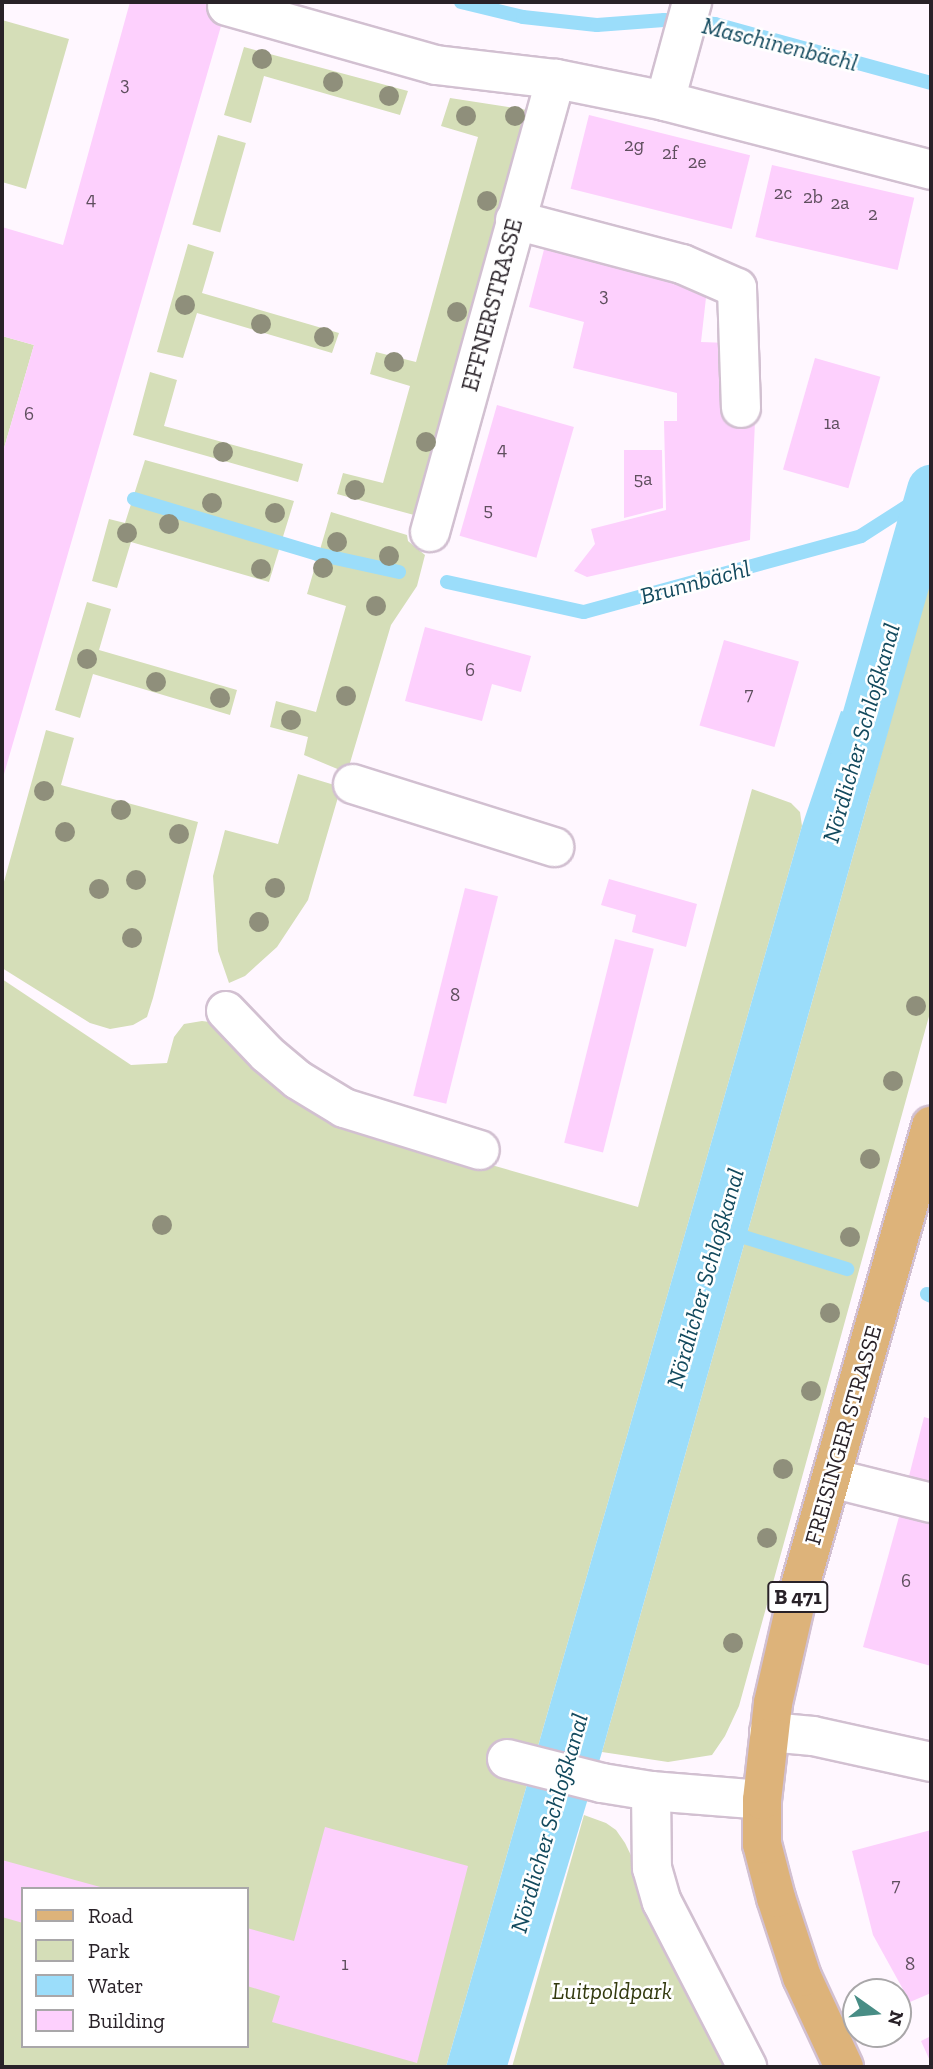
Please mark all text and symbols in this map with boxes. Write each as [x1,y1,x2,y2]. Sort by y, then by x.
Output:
water label: Maschinenbächl [699,11,861,77]
house number: 3 [120,73,130,95]
house number: 2g [624,134,644,156]
house number: 2f [662,142,678,164]
house number: 2e [688,151,706,173]
house number: 2c [774,182,792,204]
house number: 2b [803,186,823,208]
house number: 4 [86,188,96,210]
house number: 2a [831,192,849,214]
house number: 2 [868,203,878,225]
street label: EFFNERSTRASSE [456,216,528,394]
house number: 3 [599,284,609,306]
house number: 6 [24,403,34,425]
house number: 1a [824,412,840,434]
house number: 4 [497,438,507,460]
house number: 5a [634,468,652,490]
house number: 5 [483,499,493,521]
water label: Brunnbächl [637,554,753,610]
water label: Nördlicher Schloßkanal [816,620,906,846]
house number: 6 [465,659,475,681]
house number: 7 [745,683,753,705]
house number: 8 [450,984,460,1006]
water label: Nördlicher Schloßkanal [660,1165,750,1391]
street label: FREISINGER STRASSE [798,1322,888,1548]
house number: 6 [901,1570,911,1592]
road number: B 471 [766,1580,830,1614]
water label: Nördlicher Schloßkanal [504,1710,594,1936]
house number: 7 [892,1874,900,1896]
legend [21,1887,248,2048]
text: Road [88,1903,133,1928]
text: Park [88,1938,130,1963]
house number: 1 [341,1953,349,1975]
house number: 8 [905,1953,915,1975]
text: Water [88,1973,143,1998]
park label: Luitpoldpark [552,1977,672,2005]
north arrow [842,1978,912,2048]
text: Building [88,2008,165,2033]
text: N [883,2008,909,2028]

